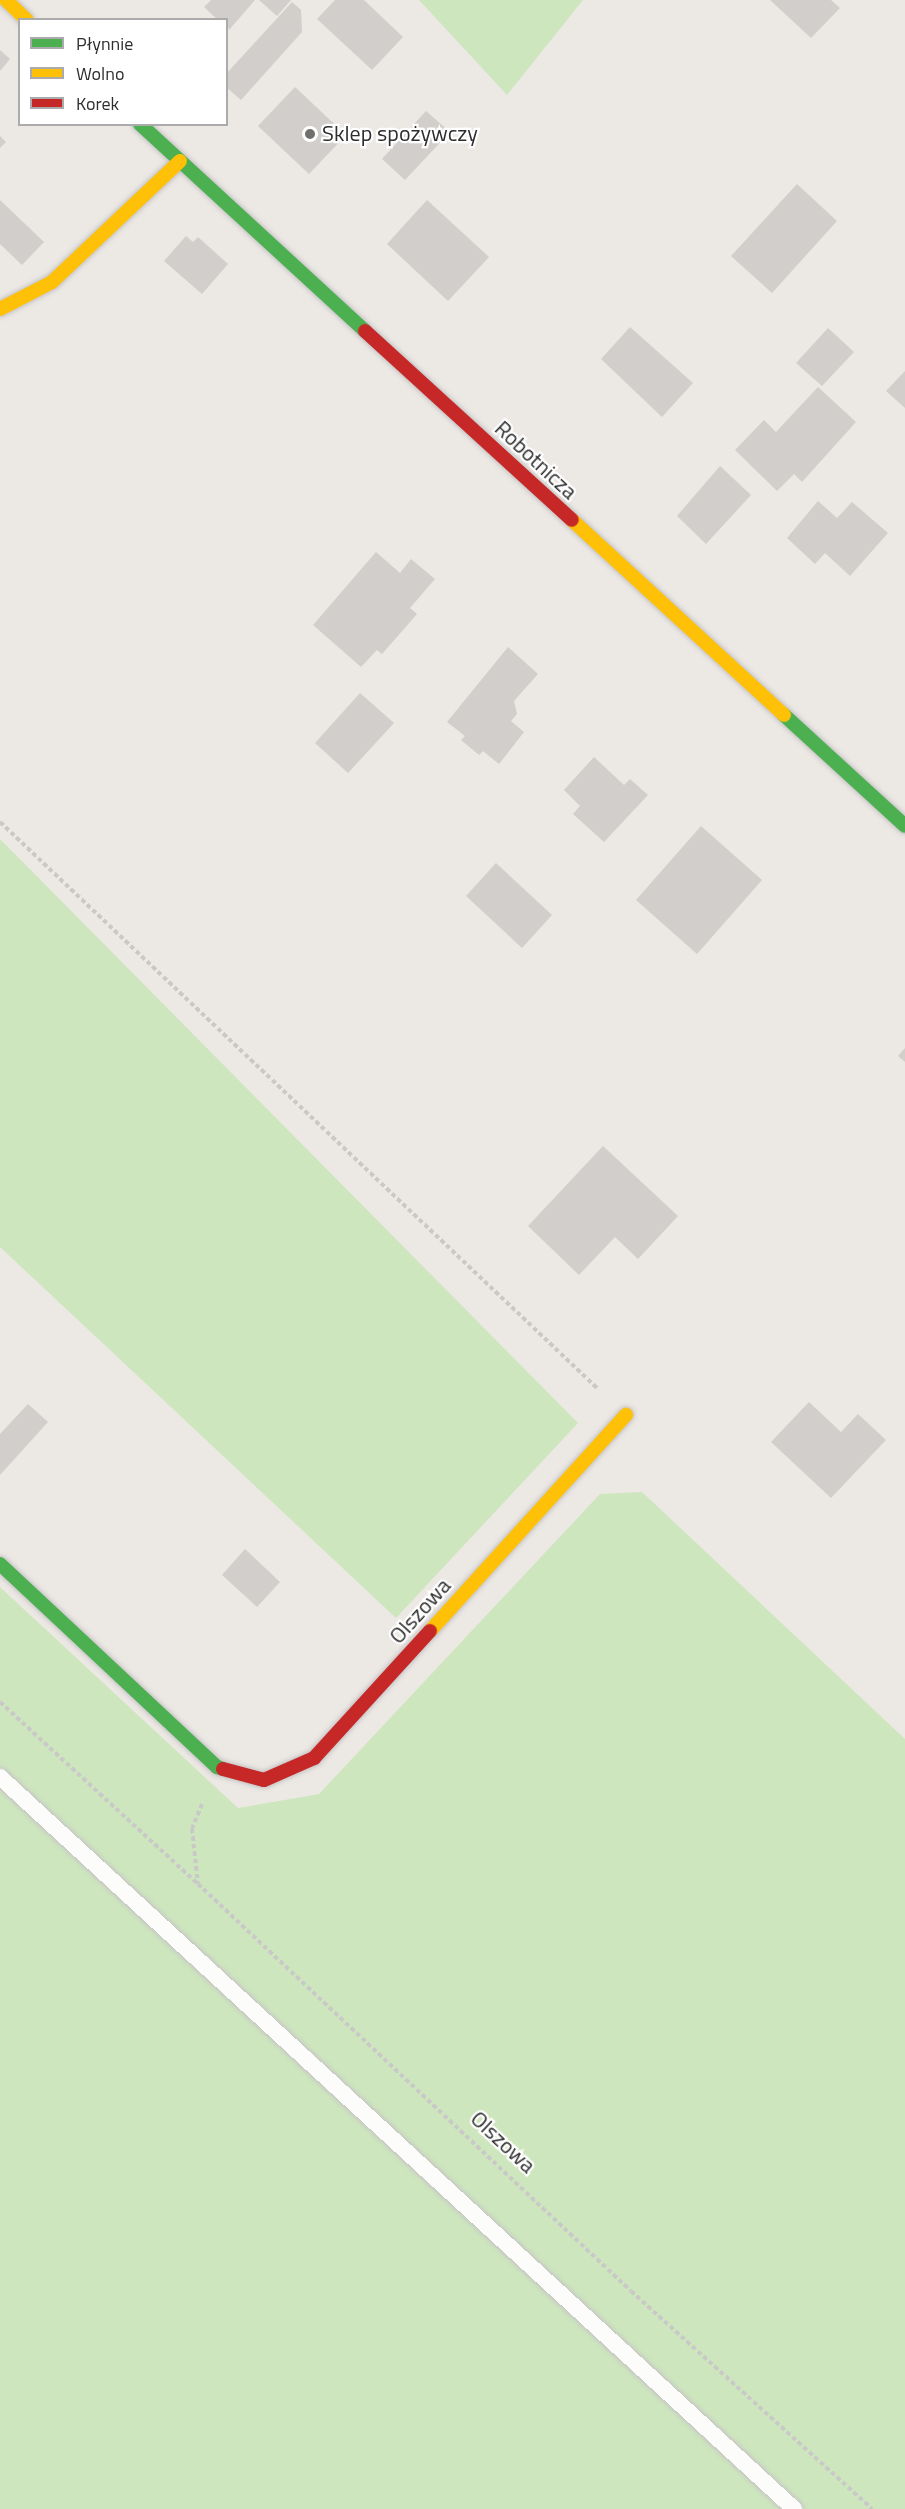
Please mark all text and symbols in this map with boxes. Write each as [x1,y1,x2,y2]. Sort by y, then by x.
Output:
legend [18,18,228,126]
text: Płynnie [76,30,133,57]
text: Wolno [76,60,124,87]
text: Korek [76,90,119,117]
place label: Sklep spożywczy [322,121,478,147]
marker: Sklep spożywczy [303,127,317,141]
street label: Robotnicza [489,415,583,505]
street label: Olszowa [384,1573,456,1649]
street label: Olszowa [465,2105,541,2179]

